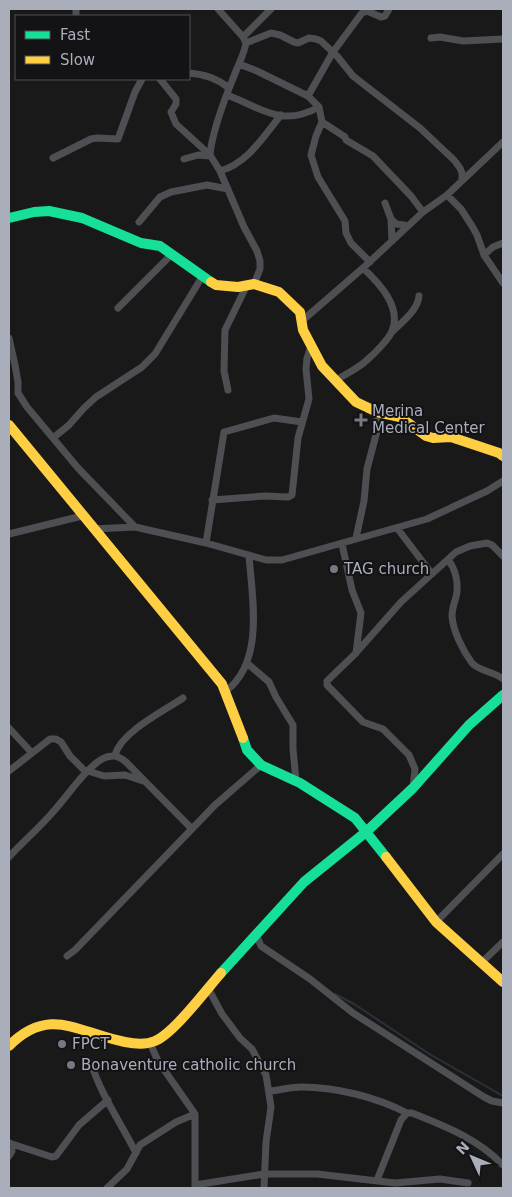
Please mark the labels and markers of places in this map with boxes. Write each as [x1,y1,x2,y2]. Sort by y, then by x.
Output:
place label: Merina Medical Center [372,402,486,437]
marker: Merina Medical Center [354,413,368,427]
place label: TAG church [343,560,429,578]
marker: TAG church [328,563,340,575]
place label: FPCT [72,1035,110,1053]
marker: FPCT [56,1038,68,1050]
place label: Bonaventure catholic church [81,1056,296,1074]
marker: Bonaventure catholic church [65,1059,77,1071]

